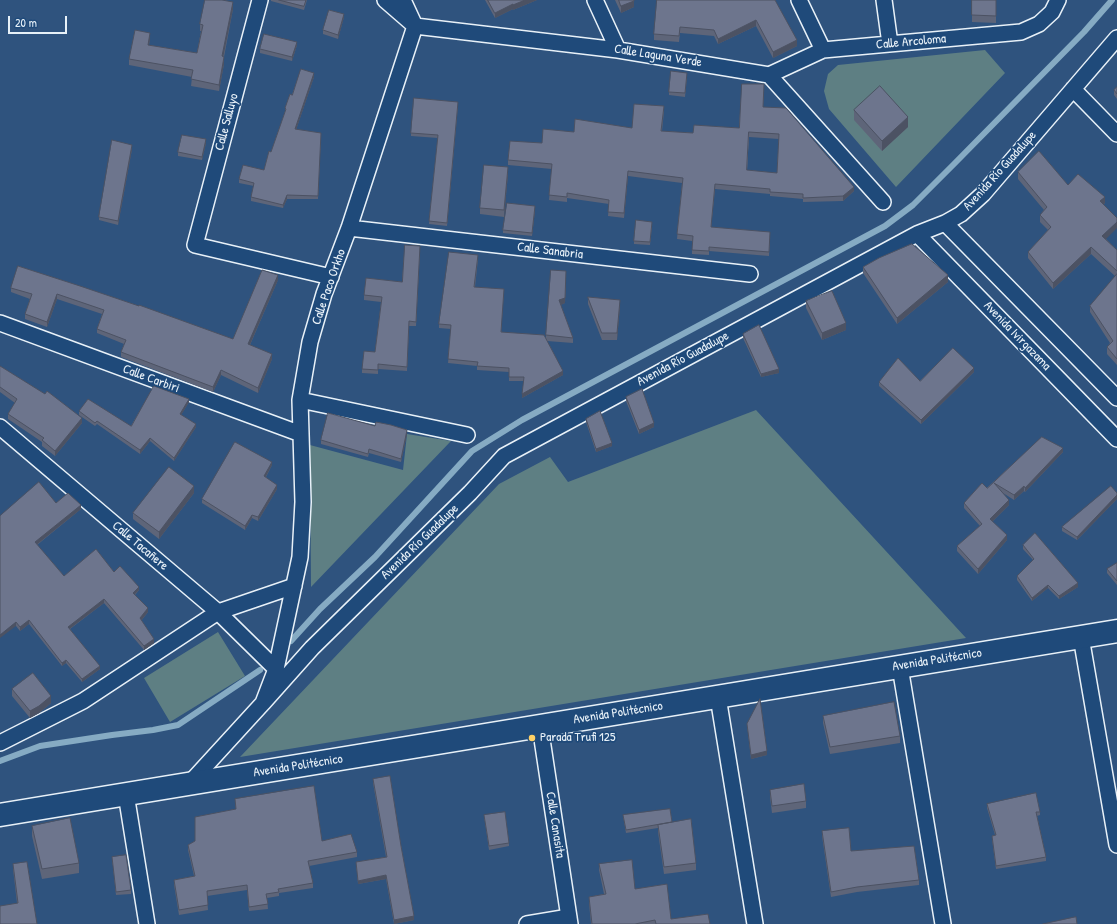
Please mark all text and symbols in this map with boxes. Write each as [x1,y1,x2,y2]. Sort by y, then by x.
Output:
scale bar [10,8,69,34]
text: 20 m [15,14,37,31]
street label: Calle Arcoloma [875,31,947,53]
street label: Calle Laguna Verde [613,41,703,71]
street label: Calle Salluyo [212,92,242,152]
street label: Avenida Río Guadalupe [960,128,1040,214]
street label: Calle Sanabria [516,239,584,263]
street label: Calle Paco Orkho [309,247,349,327]
street label: Avenida Ivirgazama [980,298,1054,374]
street label: Avenida Río Guadalupe [634,328,732,390]
street label: Calle Carbiri [120,362,182,396]
street label: Avenida Río Guadalupe [378,501,462,583]
street label: Calle Tacañere [109,518,171,574]
street label: Avenida Politécnico [891,645,983,675]
street label: Avenida Politécnico [572,698,664,728]
place label: Parada Trufi 125 [540,730,615,746]
marker: Parada Trufi 125 [527,733,537,743]
street label: Avenida Politécnico [252,751,344,781]
street label: Calle Canasita [542,791,568,859]

